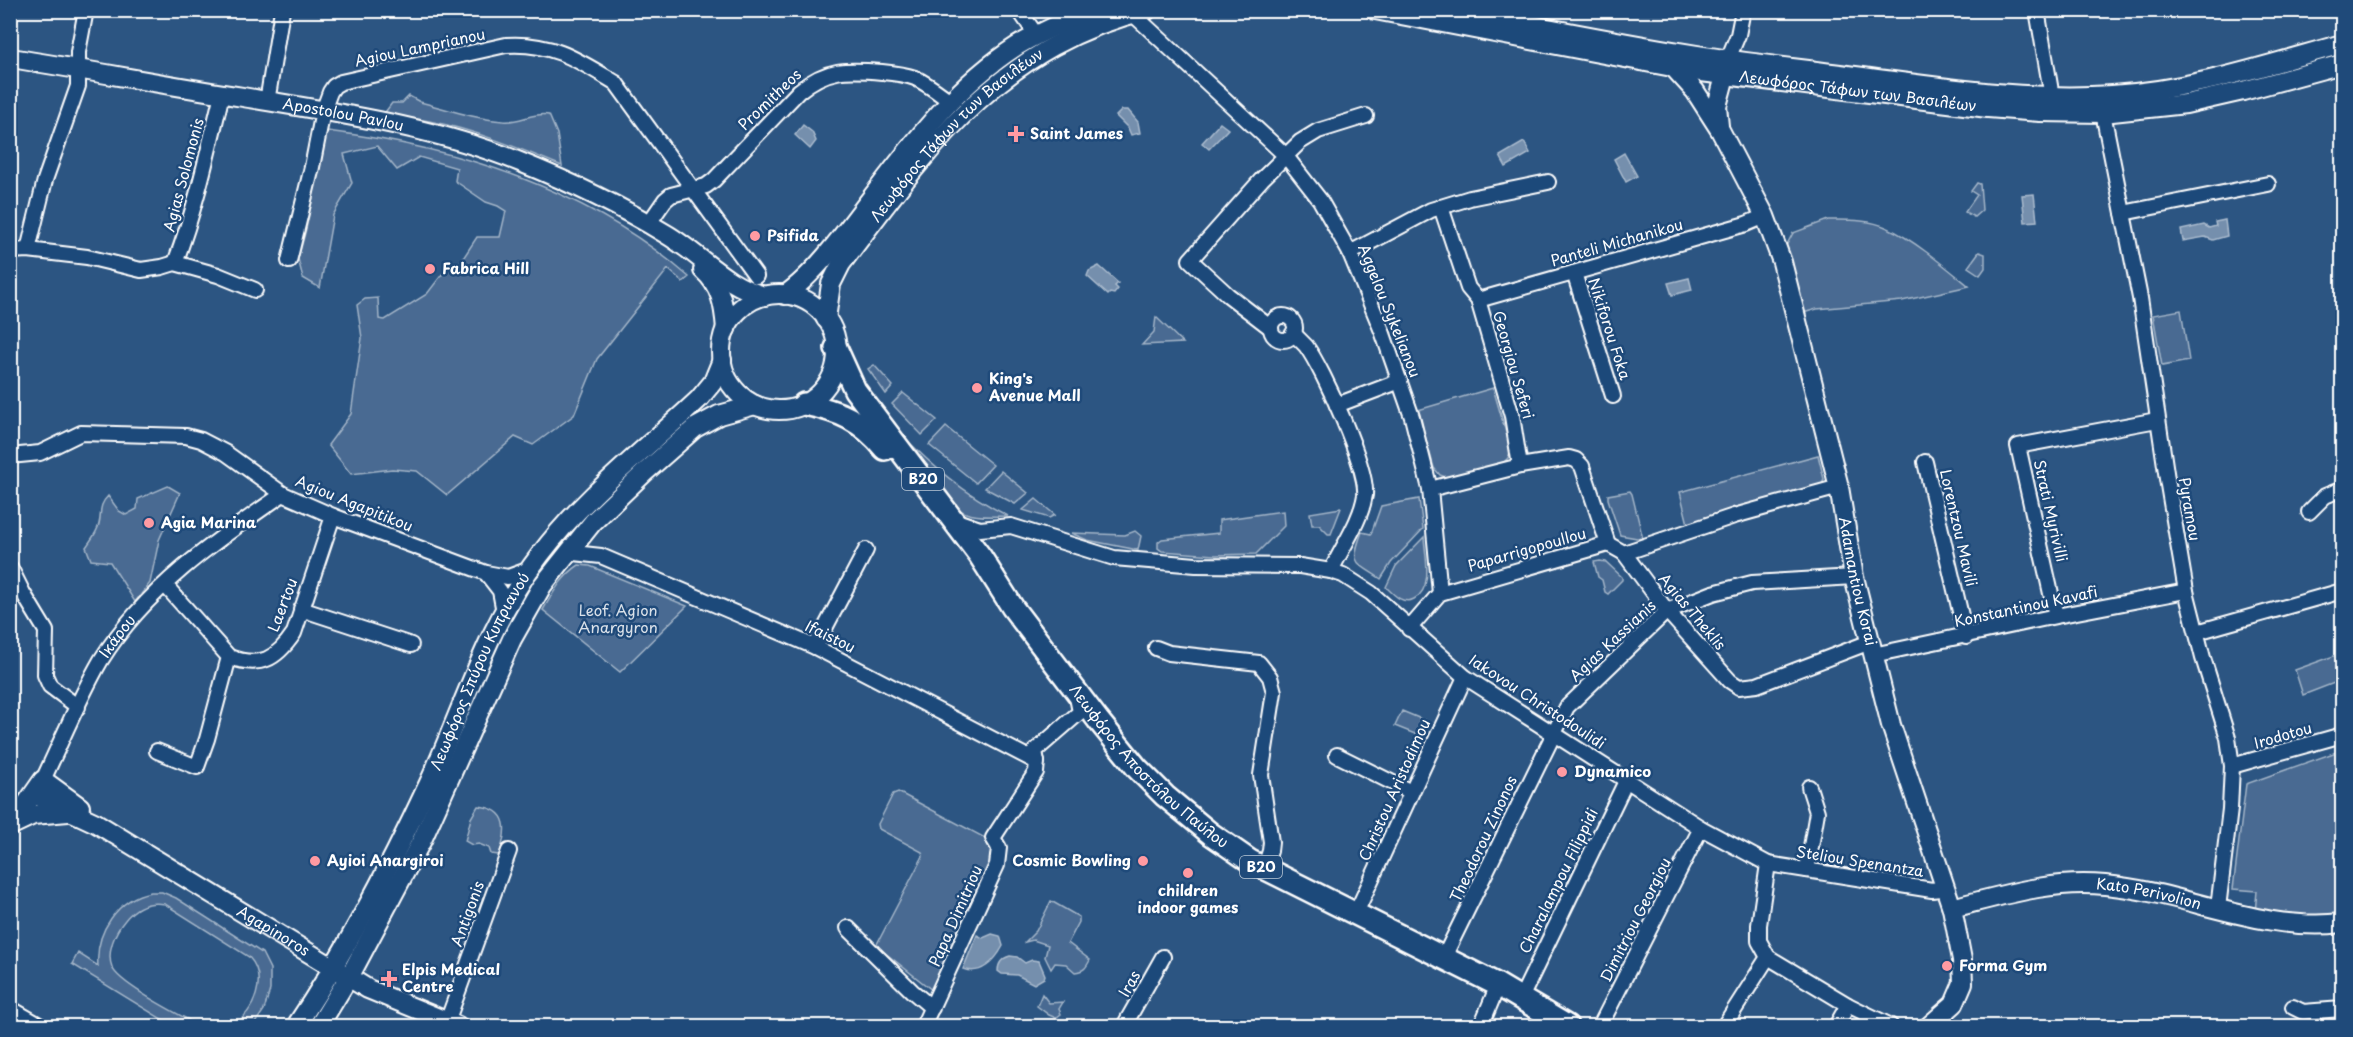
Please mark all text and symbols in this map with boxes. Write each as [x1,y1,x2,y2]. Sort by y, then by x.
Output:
street label: Agiou Lamprianou [352,21,487,72]
street label: Λεωφόρος Τάφων των Βασιλέων [864,41,1047,226]
street label: Promitheos [732,63,806,135]
street label: Λεωφόρος Τάφων των Βασιλέων [1738,64,1978,116]
street label: Apostolou Pavlou [281,91,406,136]
street label: Agias Solomonis [156,115,209,234]
place label: Saint James [1030,121,1123,144]
marker: Saint James [1007,125,1025,143]
street label: Panteli Michanikou [1548,212,1685,271]
place label: Psifida [767,223,819,246]
marker: Psifida [748,229,762,243]
street label: Aggelou Sykelianou [1353,240,1428,381]
place label: Fabrica Hill [442,256,529,279]
marker: Fabrica Hill [423,262,437,276]
street label: Nikiforou Foka [1583,275,1638,383]
street label: Georgiou Seferi [1488,308,1541,421]
place label: King's Avenue Mall [988,366,1081,406]
marker: King's Avenue Mall [970,381,984,395]
street label: Strati Myrivilli [2029,457,2074,564]
street label: Lorentzou Mavili [1935,467,1984,589]
road number: B20 [902,468,944,490]
street label: Agiou Agapitikou [292,469,417,537]
street label: Pyramou [2174,475,2207,542]
place label: Agia Marina [161,510,257,533]
street label: Adamantiou Korai [1834,515,1884,648]
marker: Agia Marina [142,516,156,530]
street label: Paparrigopoullou [1465,521,1588,576]
street label: Λεωφόρος Σπύρου Κυπριανού [423,567,534,773]
street label: Agias Theklis [1654,568,1732,655]
street label: Laertou [261,574,302,635]
street label: Konstantinou Kavafi [1952,579,2100,632]
street label: Agias Kassianis [1563,593,1661,686]
park label: Leof. Agion Anargyron [578,598,658,638]
street label: Ικάρου [92,609,140,662]
street label: Ifaistou [801,614,860,658]
street label: Iakovou Christodoulidi [1465,648,1611,754]
street label: Λεωφόρος Αποστόλου Παύλου [1065,679,1234,853]
street label: Christou Aristodimou [1352,715,1435,864]
street label: Irodotou [2251,715,2314,754]
place label: Dynamico [1574,759,1651,782]
marker: Dynamico [1555,765,1569,779]
street label: Theodorou Zinonos [1443,771,1522,905]
street label: Charalampou Filippidi [1512,804,1603,957]
street label: Steliou Spenantza [1795,839,1926,882]
place label: Ayioi Anargiroi [327,848,443,871]
place label: Cosmic Bowling [1012,848,1131,871]
street label: Dimitriou Georgiou [1593,853,1676,986]
marker: Ayioi Anargiroi [308,854,322,868]
marker: Cosmic Bowling [1136,854,1150,868]
road number: B20 [1240,856,1282,878]
street label: Papa Dimitriou [922,861,987,970]
marker: children indoor games [1181,866,1195,880]
street label: Kato Perivolion [2095,871,2204,914]
street label: Antigonis [444,877,489,949]
place label: children indoor games [1138,878,1238,918]
street label: Agapinoros [233,899,315,961]
place label: Forma Gym [1959,953,2047,976]
place label: Elpis Medical Centre [402,957,500,997]
marker: Forma Gym [1940,959,1954,973]
street label: Iras [1112,966,1145,1001]
marker: Elpis Medical Centre [380,970,398,988]

